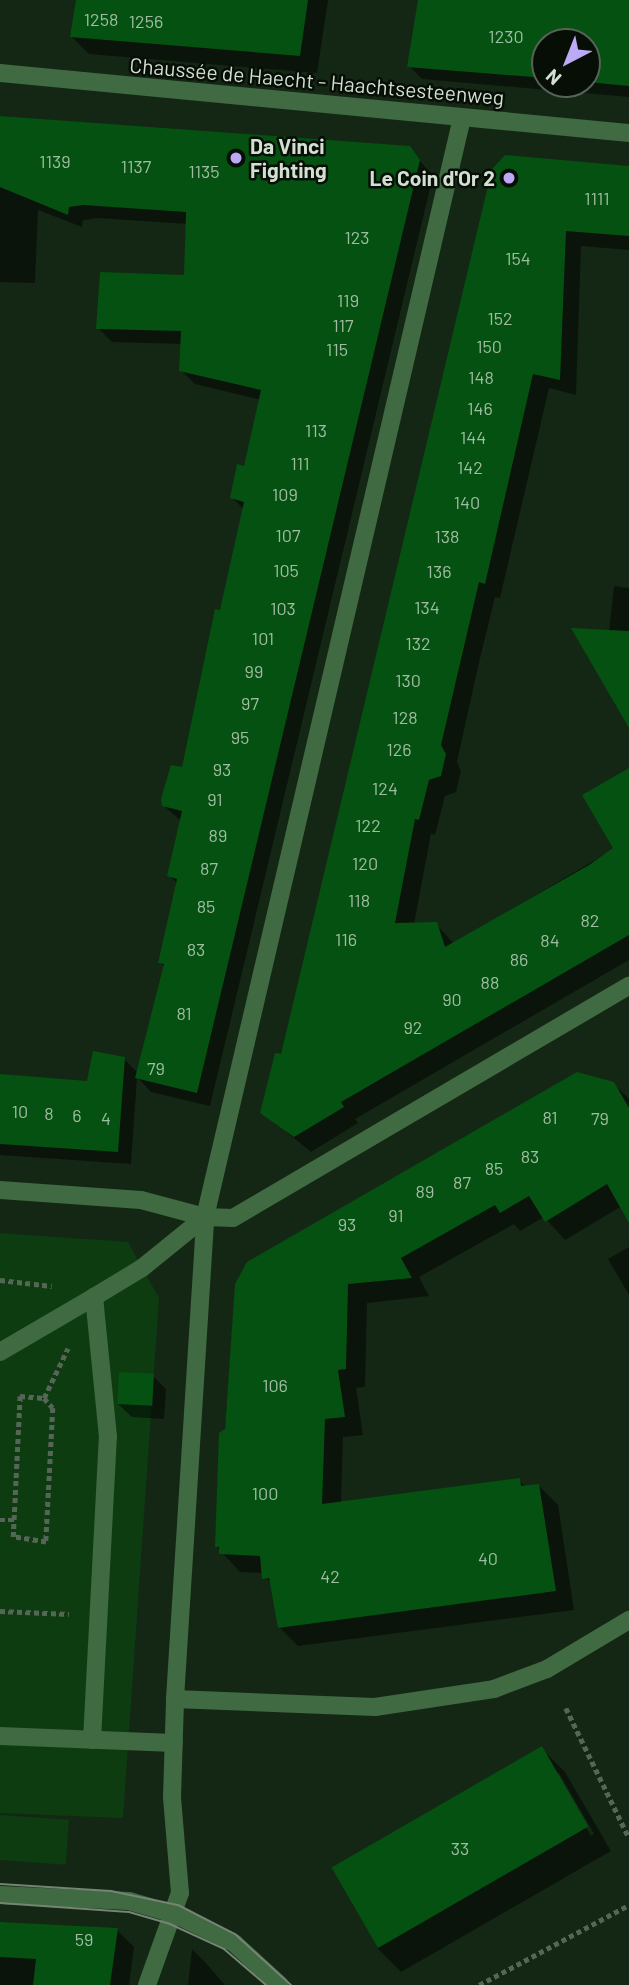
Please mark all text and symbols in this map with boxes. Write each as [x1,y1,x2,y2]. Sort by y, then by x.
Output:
house number: 1258 [84,8,118,30]
house number: 1256 [129,10,163,32]
house number: 1230 [488,25,524,47]
north arrow [531,28,601,98]
street label: Chaussée de Haecht - Haachtsesteenweg [129,52,505,110]
text: N [541,65,565,90]
place label: Da Vinci Fighting [250,133,327,183]
house number: 1139 [39,150,71,172]
marker: Da Vinci Fighting [228,150,244,166]
house number: 1137 [121,155,151,177]
house number: 1135 [188,160,220,182]
place label: Le Coin d'Or 2 [369,165,495,191]
marker: Le Coin d'Or 2 [501,170,517,186]
house number: 1111 [584,187,610,209]
house number: 123 [344,226,370,248]
house number: 154 [505,247,531,269]
house number: 119 [337,289,359,311]
house number: 152 [487,307,513,329]
house number: 117 [332,314,354,336]
house number: 150 [476,335,502,357]
house number: 115 [326,338,348,360]
house number: 148 [468,366,494,388]
house number: 146 [467,397,493,419]
house number: 113 [305,419,327,441]
house number: 144 [460,426,486,448]
house number: 111 [290,452,310,474]
house number: 142 [457,456,483,478]
house number: 109 [272,483,298,505]
house number: 140 [454,491,480,513]
house number: 107 [276,524,300,546]
house number: 138 [435,525,459,547]
house number: 105 [273,559,299,581]
house number: 136 [427,560,451,582]
house number: 134 [414,596,440,618]
house number: 103 [270,597,296,619]
house number: 101 [252,627,274,649]
house number: 132 [405,632,431,654]
house number: 99 [245,660,263,682]
house number: 130 [395,669,421,691]
house number: 97 [241,692,259,714]
house number: 128 [392,706,418,728]
house number: 95 [231,726,249,748]
house number: 126 [386,738,412,760]
house number: 93 [213,758,231,780]
house number: 124 [372,777,398,799]
house number: 91 [207,788,223,810]
house number: 122 [355,814,381,836]
house number: 89 [209,824,227,846]
house number: 120 [352,852,378,874]
house number: 87 [200,857,218,879]
house number: 118 [348,889,370,911]
house number: 85 [197,895,215,917]
house number: 82 [580,909,600,931]
house number: 116 [335,928,357,950]
house number: 84 [540,929,560,951]
house number: 83 [187,938,205,960]
house number: 86 [510,948,528,970]
house number: 88 [481,971,499,993]
house number: 90 [442,988,462,1010]
house number: 81 [176,1002,192,1024]
house number: 92 [403,1016,423,1038]
house number: 79 [147,1057,165,1079]
house number: 10 [12,1100,28,1122]
house number: 8 [44,1102,54,1124]
house number: 6 [72,1104,82,1126]
house number: 81 [542,1106,558,1128]
house number: 4 [101,1107,111,1129]
house number: 79 [591,1107,609,1129]
house number: 83 [521,1145,539,1167]
house number: 85 [485,1157,503,1179]
house number: 87 [453,1171,471,1193]
house number: 89 [416,1180,434,1202]
house number: 91 [388,1204,404,1226]
house number: 93 [338,1213,356,1235]
house number: 106 [262,1374,288,1396]
house number: 100 [252,1482,278,1504]
house number: 40 [478,1547,498,1569]
house number: 42 [320,1565,340,1587]
house number: 33 [451,1837,469,1859]
house number: 59 [75,1928,93,1950]

